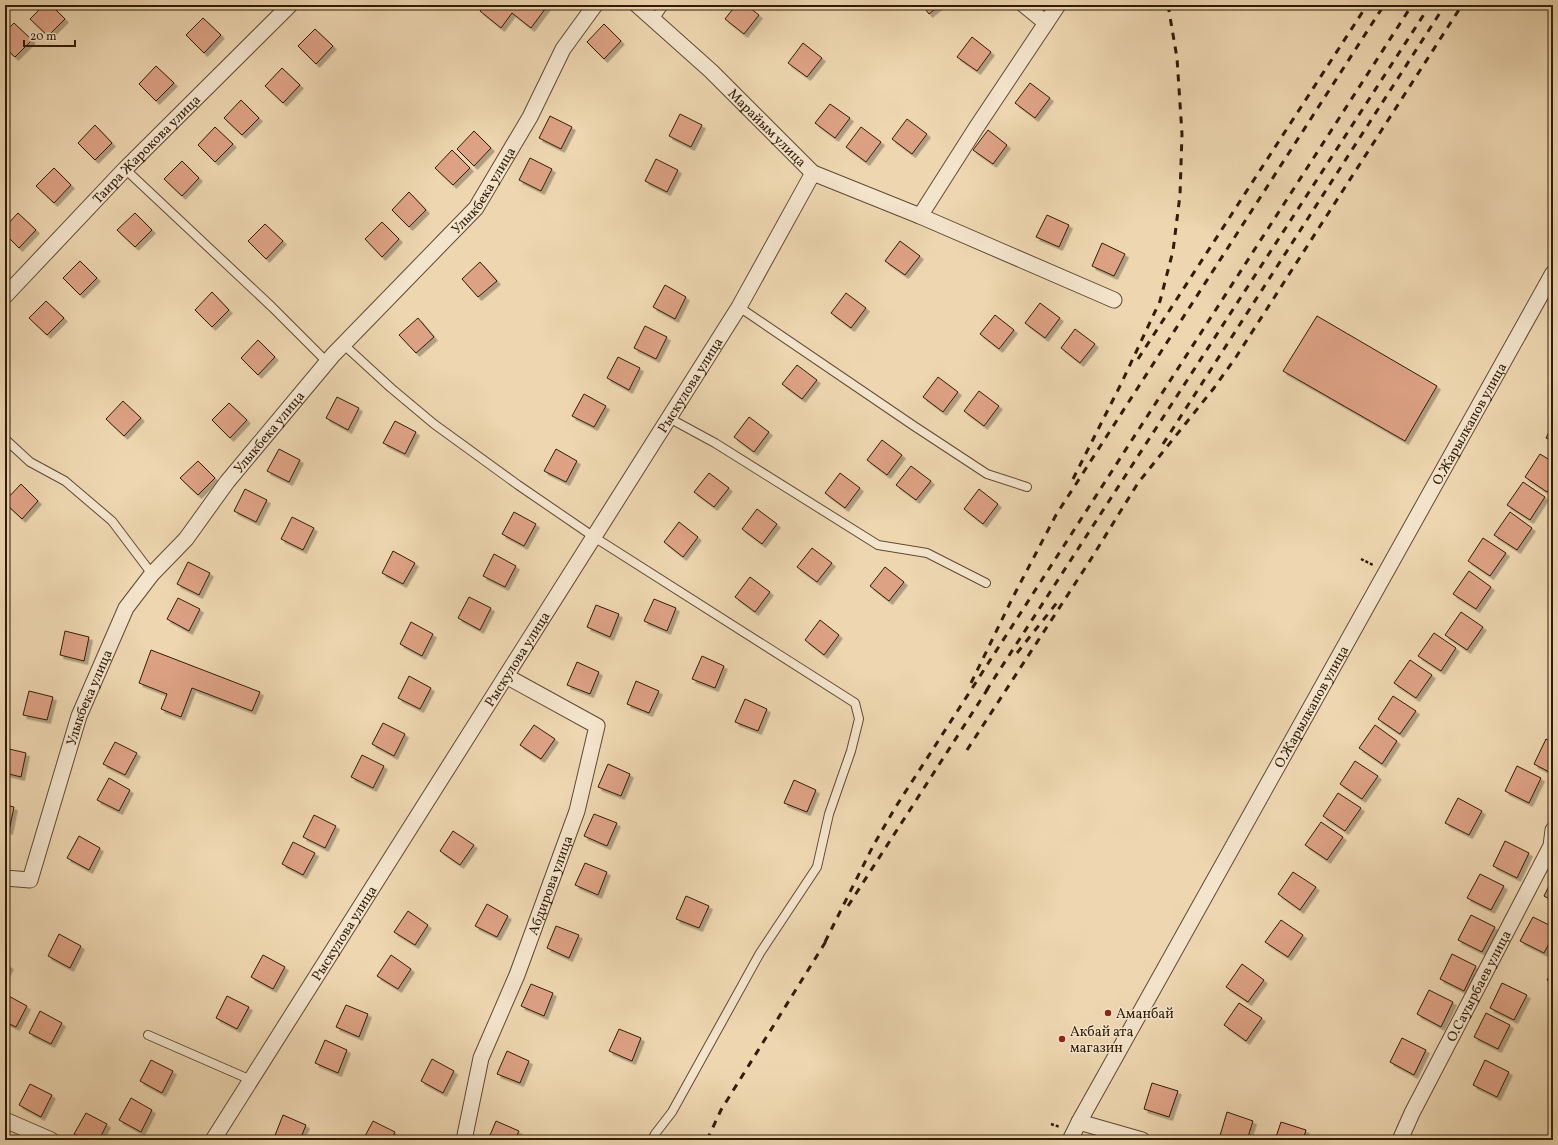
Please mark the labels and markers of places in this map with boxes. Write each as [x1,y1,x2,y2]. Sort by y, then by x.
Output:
place label: Аманбай [1116,1005,1174,1024]
marker: Аманбай [1103,1008,1113,1018]
place label: Акбай ата магазин [1070,1023,1133,1058]
marker: Акбай ата магазин [1057,1034,1067,1044]

